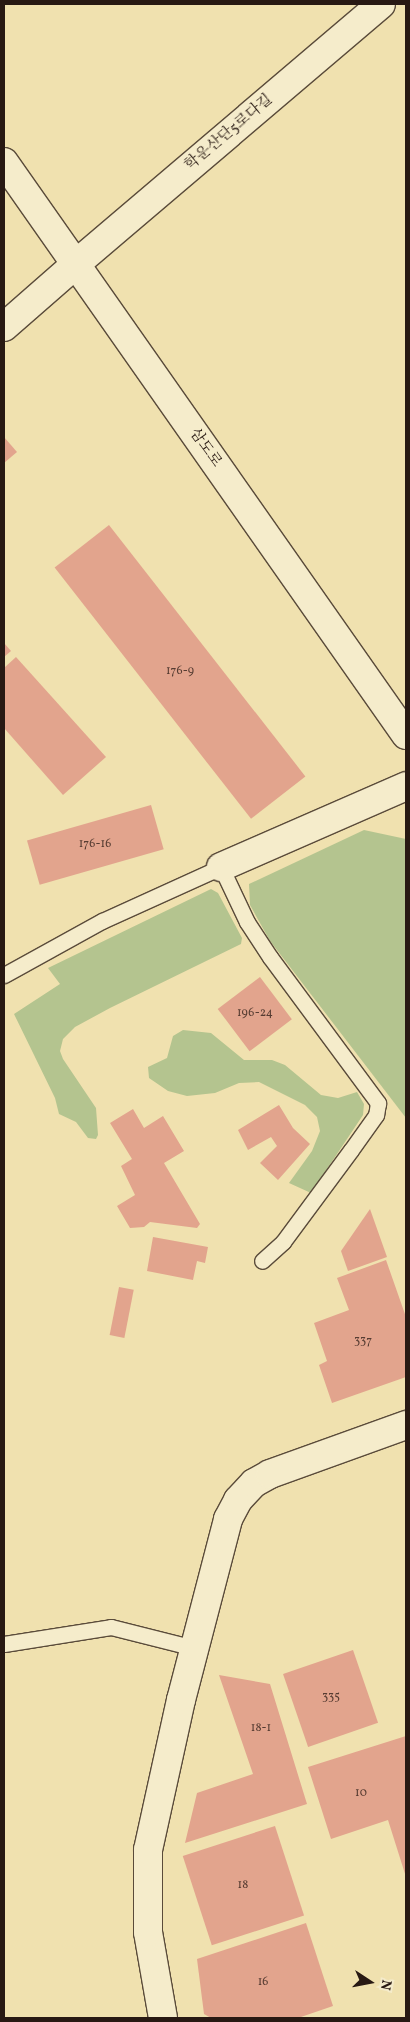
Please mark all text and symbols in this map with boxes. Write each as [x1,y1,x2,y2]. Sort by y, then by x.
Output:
street label: 학운산단5로다길 [182,91,276,175]
street label: 삼도로 [185,425,225,471]
house number: 176-9 [166,665,194,679]
house number: 176-16 [79,838,111,852]
house number: 196-24 [237,1007,273,1021]
house number: 337 [354,1335,372,1349]
house number: 335 [322,1691,340,1705]
house number: 18-1 [251,1722,271,1736]
house number: 10 [355,1787,367,1801]
house number: 18 [238,1879,248,1893]
north arrow [345,1957,395,2007]
house number: 16 [258,1976,268,1990]
text: N [375,1978,396,1992]

